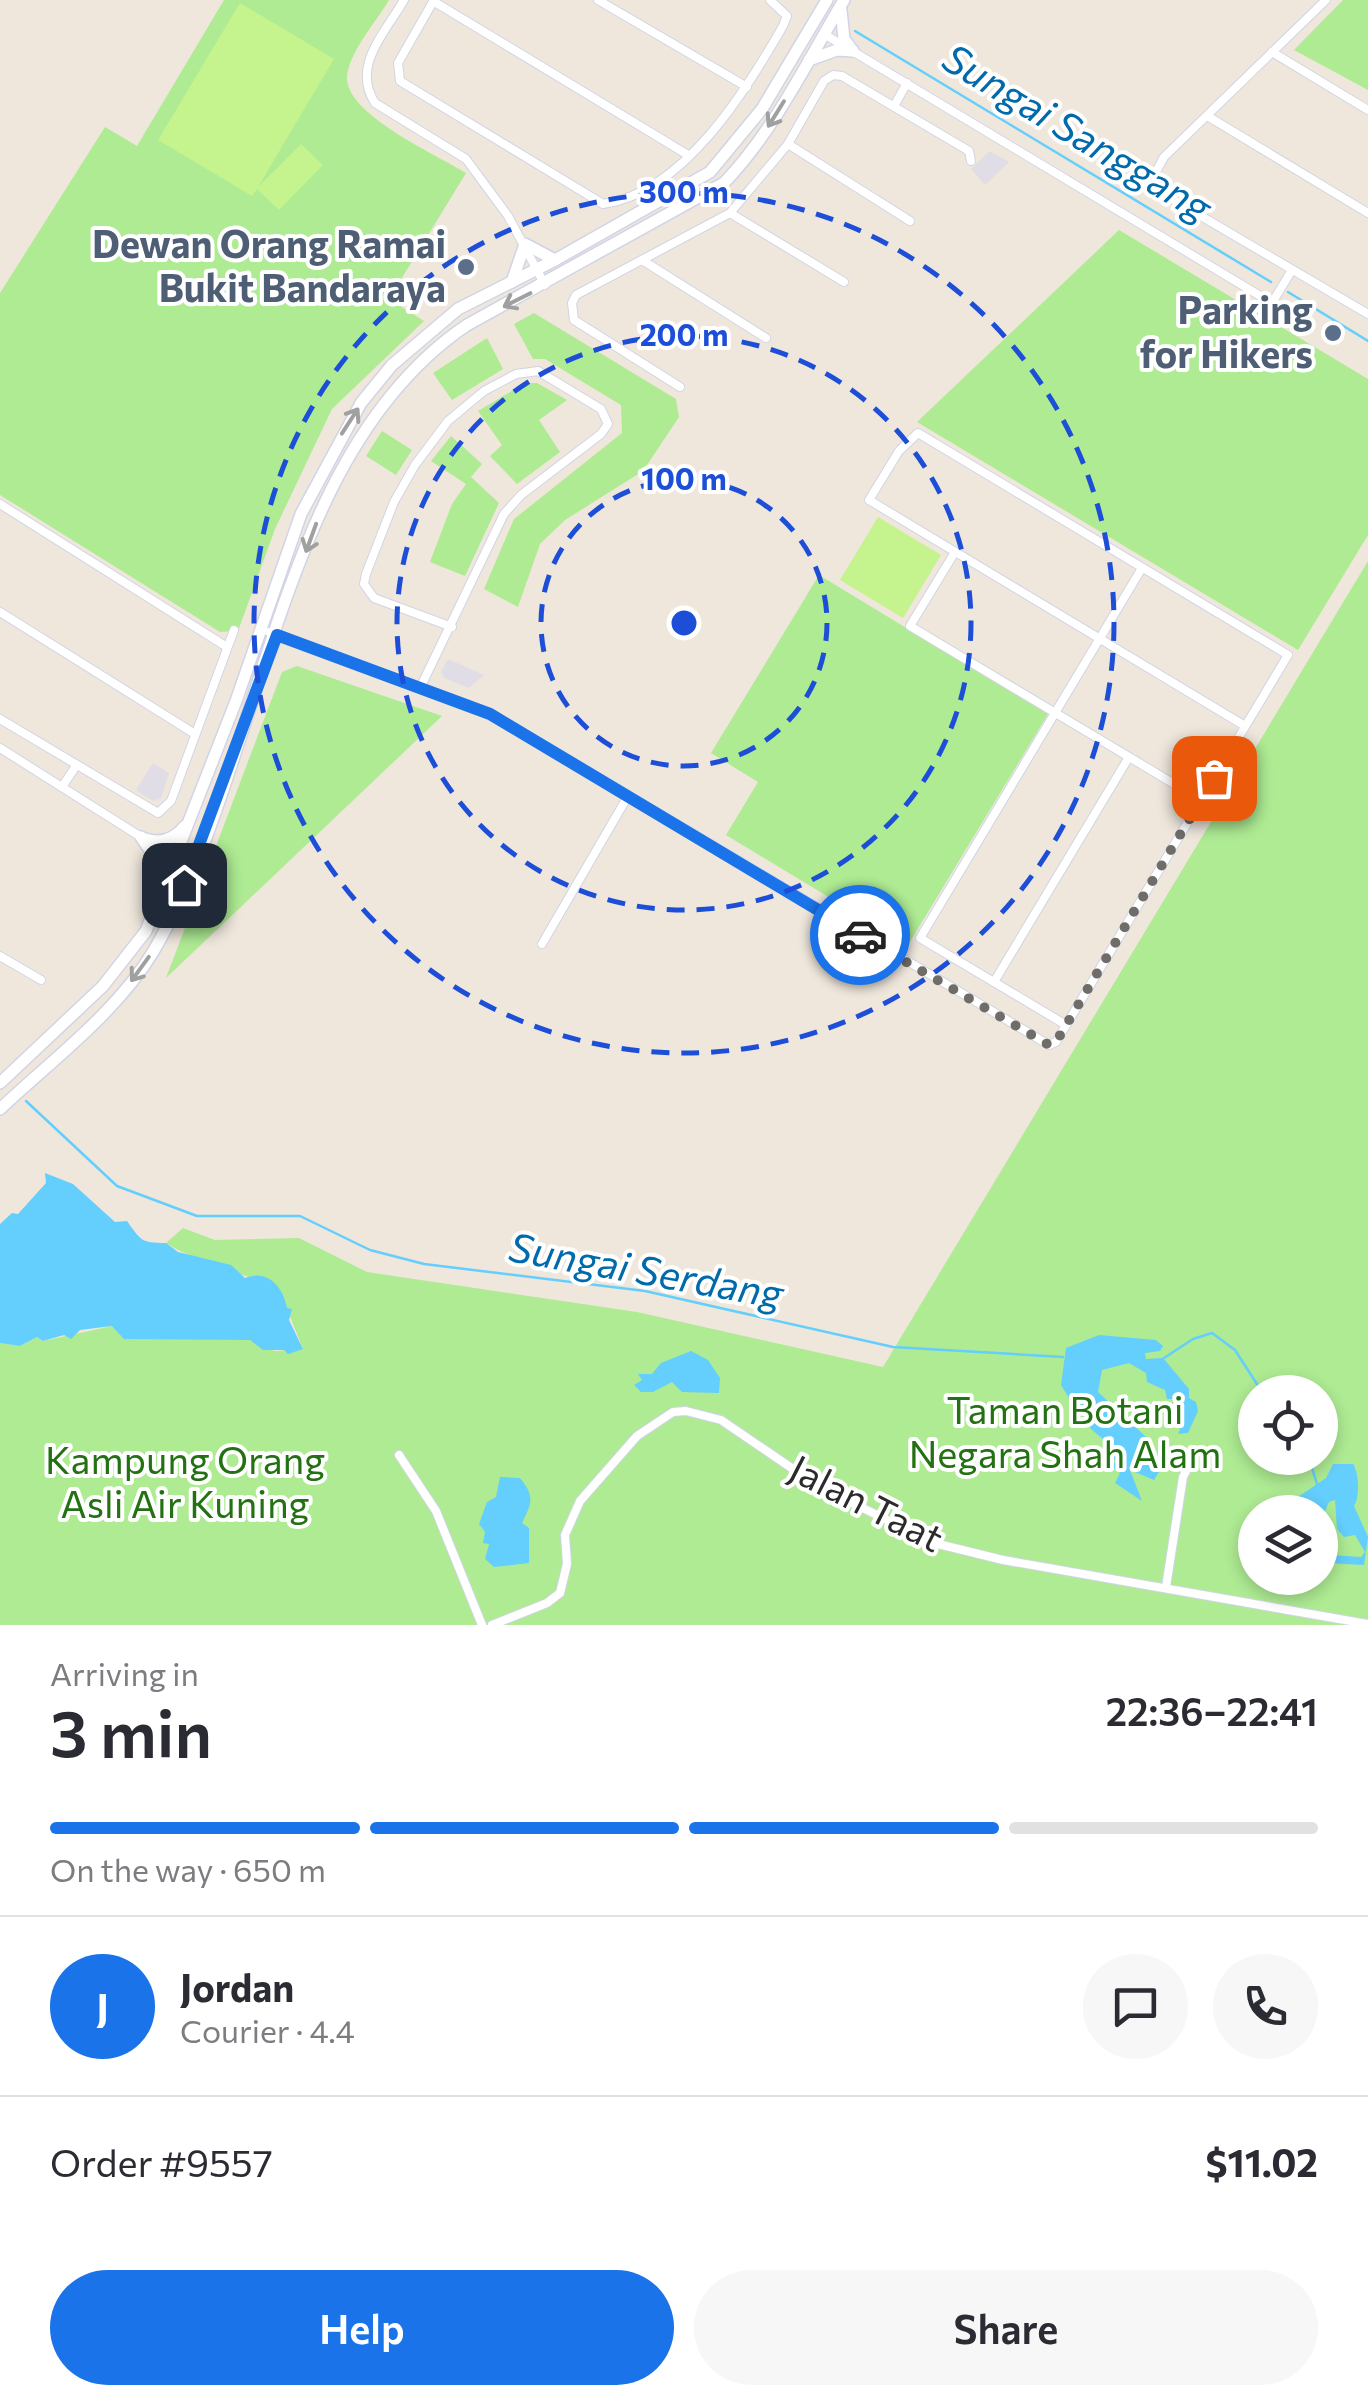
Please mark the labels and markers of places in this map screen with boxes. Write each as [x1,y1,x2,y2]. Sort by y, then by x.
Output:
place label: Dewan Orang Ramai Bukit Bandaraya [92,219,446,310]
marker: Dewan Orang Ramai Bukit Bandaraya [455,256,477,278]
place label: Parking for Hikers [1140,285,1313,376]
marker: Parking for Hikers [1322,322,1344,344]
centre of rings [666,605,702,641]
pin [1172,736,1257,821]
pin [142,843,227,928]

